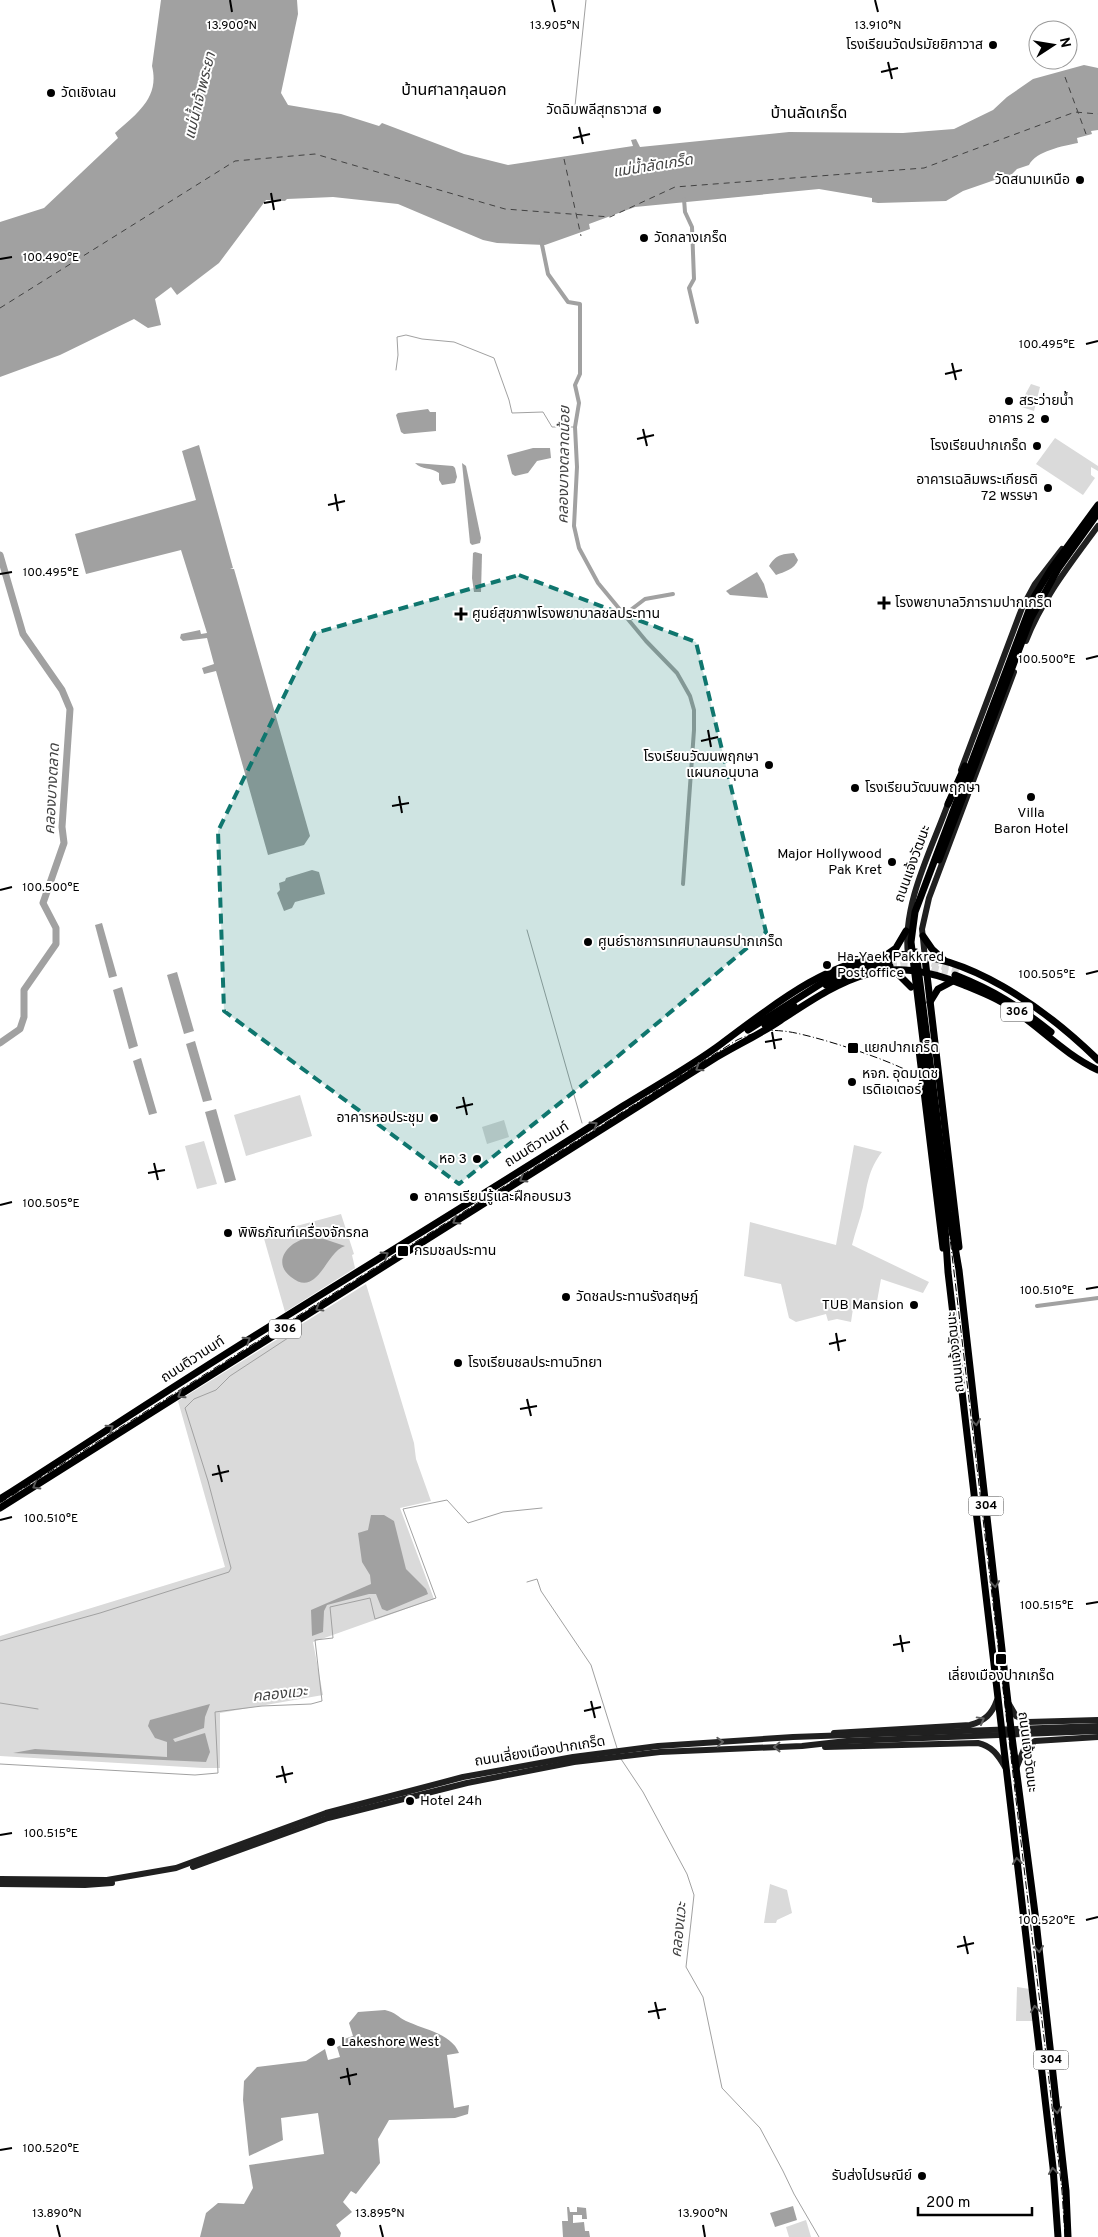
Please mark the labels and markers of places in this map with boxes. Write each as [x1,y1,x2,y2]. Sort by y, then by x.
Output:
place label: โรงเรียนวัดปรมัยยิกาวาส [846,37,983,54]
marker: โรงเรียนวัดปรมัยยิกาวาส [987,39,999,51]
place label: วัดเชิงเลน [61,85,116,102]
marker: วัดเชิงเลน [45,87,57,99]
place label: วัดฉิมพลีสุทธาวาส [546,102,647,119]
marker: วัดฉิมพลีสุทธาวาส [651,104,663,116]
place label: วัดสนามเหนือ [995,172,1070,189]
marker: วัดสนามเหนือ [1074,174,1086,186]
place label: วัดกลางเกร็ด [654,230,727,247]
marker: วัดกลางเกร็ด [638,232,650,244]
place label: สระว่ายน้ำ [1019,390,1074,410]
marker: สระว่ายน้ำ [1003,395,1015,407]
place label: อาคาร 2 [988,411,1035,428]
marker: อาคาร 2 [1039,413,1051,425]
place label: โรงเรียนปากเกร็ด [930,438,1027,455]
marker: โรงเรียนปากเกร็ด [1031,440,1043,452]
place label: อาคารเฉลิมพระเกียรติ 72 พรรษา [916,472,1038,505]
marker: อาคารเฉลิมพระเกียรติ 72 พรรษา [1042,482,1054,494]
place label: โรงพยาบาลวิภารามปากเกร็ด [895,595,1052,612]
marker: โรงพยาบาลวิภารามปากเกร็ด [877,596,891,610]
place label: ศูนย์สุขภาพโรงพยาบาลชลประทาน [472,606,660,623]
marker: ศูนย์สุขภาพโรงพยาบาลชลประทาน [454,607,468,621]
place label: โรงเรียนวัฒนพฤกษา แผนกอนุบาล [643,749,759,782]
marker: โรงเรียนวัฒนพฤกษา แผนกอนุบาล [763,759,775,771]
place label: โรงเรียนวัฒนพฤกษา [865,780,981,797]
marker: โรงเรียนวัฒนพฤกษา [849,782,861,794]
marker: Villa Baron Hotel [1025,791,1037,803]
place label: Villa Baron Hotel [994,805,1068,838]
place label: Major Hollywood Pak Kret [777,846,882,879]
marker: Major Hollywood Pak Kret [886,856,898,868]
place label: ศูนย์ราชการเทศบาลนครปากเกร็ด [598,934,783,951]
marker: ศูนย์ราชการเทศบาลนครปากเกร็ด [582,936,594,948]
place label: Ha-Yaek Pakkred Post office [837,949,944,982]
marker: Ha-Yaek Pakkred Post office [821,959,833,971]
place label: แยกปากเกร็ด [864,1040,939,1057]
marker: แยกปากเกร็ด [846,1041,860,1055]
place label: หจก. อุดมเดช เรดิเอเตอร์ [862,1066,938,1099]
marker: หจก. อุดมเดช เรดิเอเตอร์ [846,1076,858,1088]
place label: อาคารหอประชุม [337,1110,424,1127]
marker: อาคารหอประชุม [428,1112,440,1124]
place label: หอ 3 [439,1151,467,1168]
marker: หอ 3 [471,1153,483,1165]
place label: อาคารเรียนรู้และฝึกอบรม3 [424,1189,572,1206]
marker: อาคารเรียนรู้และฝึกอบรม3 [408,1191,420,1203]
place label: พิพิธภัณฑ์เครื่องจักรกล [238,1222,369,1242]
marker: พิพิธภัณฑ์เครื่องจักรกล [222,1227,234,1239]
place label: กรมชลประทาน [414,1243,496,1260]
marker: กรมชลประทาน [396,1244,410,1258]
place label: วัดชลประทานรังสฤษฎ์ [576,1289,698,1306]
marker: วัดชลประทานรังสฤษฎ์ [560,1291,572,1303]
place label: TUB Mansion [822,1297,904,1314]
marker: TUB Mansion [908,1299,920,1311]
place label: โรงเรียนชลประทานวิทยา [468,1355,602,1372]
marker: โรงเรียนชลประทานวิทยา [452,1357,464,1369]
marker: เลี่ยงเมืองปากเกร็ด [994,1652,1008,1666]
place label: เลี่ยงเมืองปากเกร็ด [948,1665,1054,1685]
place label: Hotel 24h [420,1793,482,1810]
marker: Hotel 24h [404,1795,416,1807]
place label: Lakeshore West [341,2034,439,2051]
marker: Lakeshore West [325,2036,337,2048]
place label: รับส่งไปรษณีย์ [832,2167,912,2185]
marker: รับส่งไปรษณีย์ [916,2170,928,2182]

